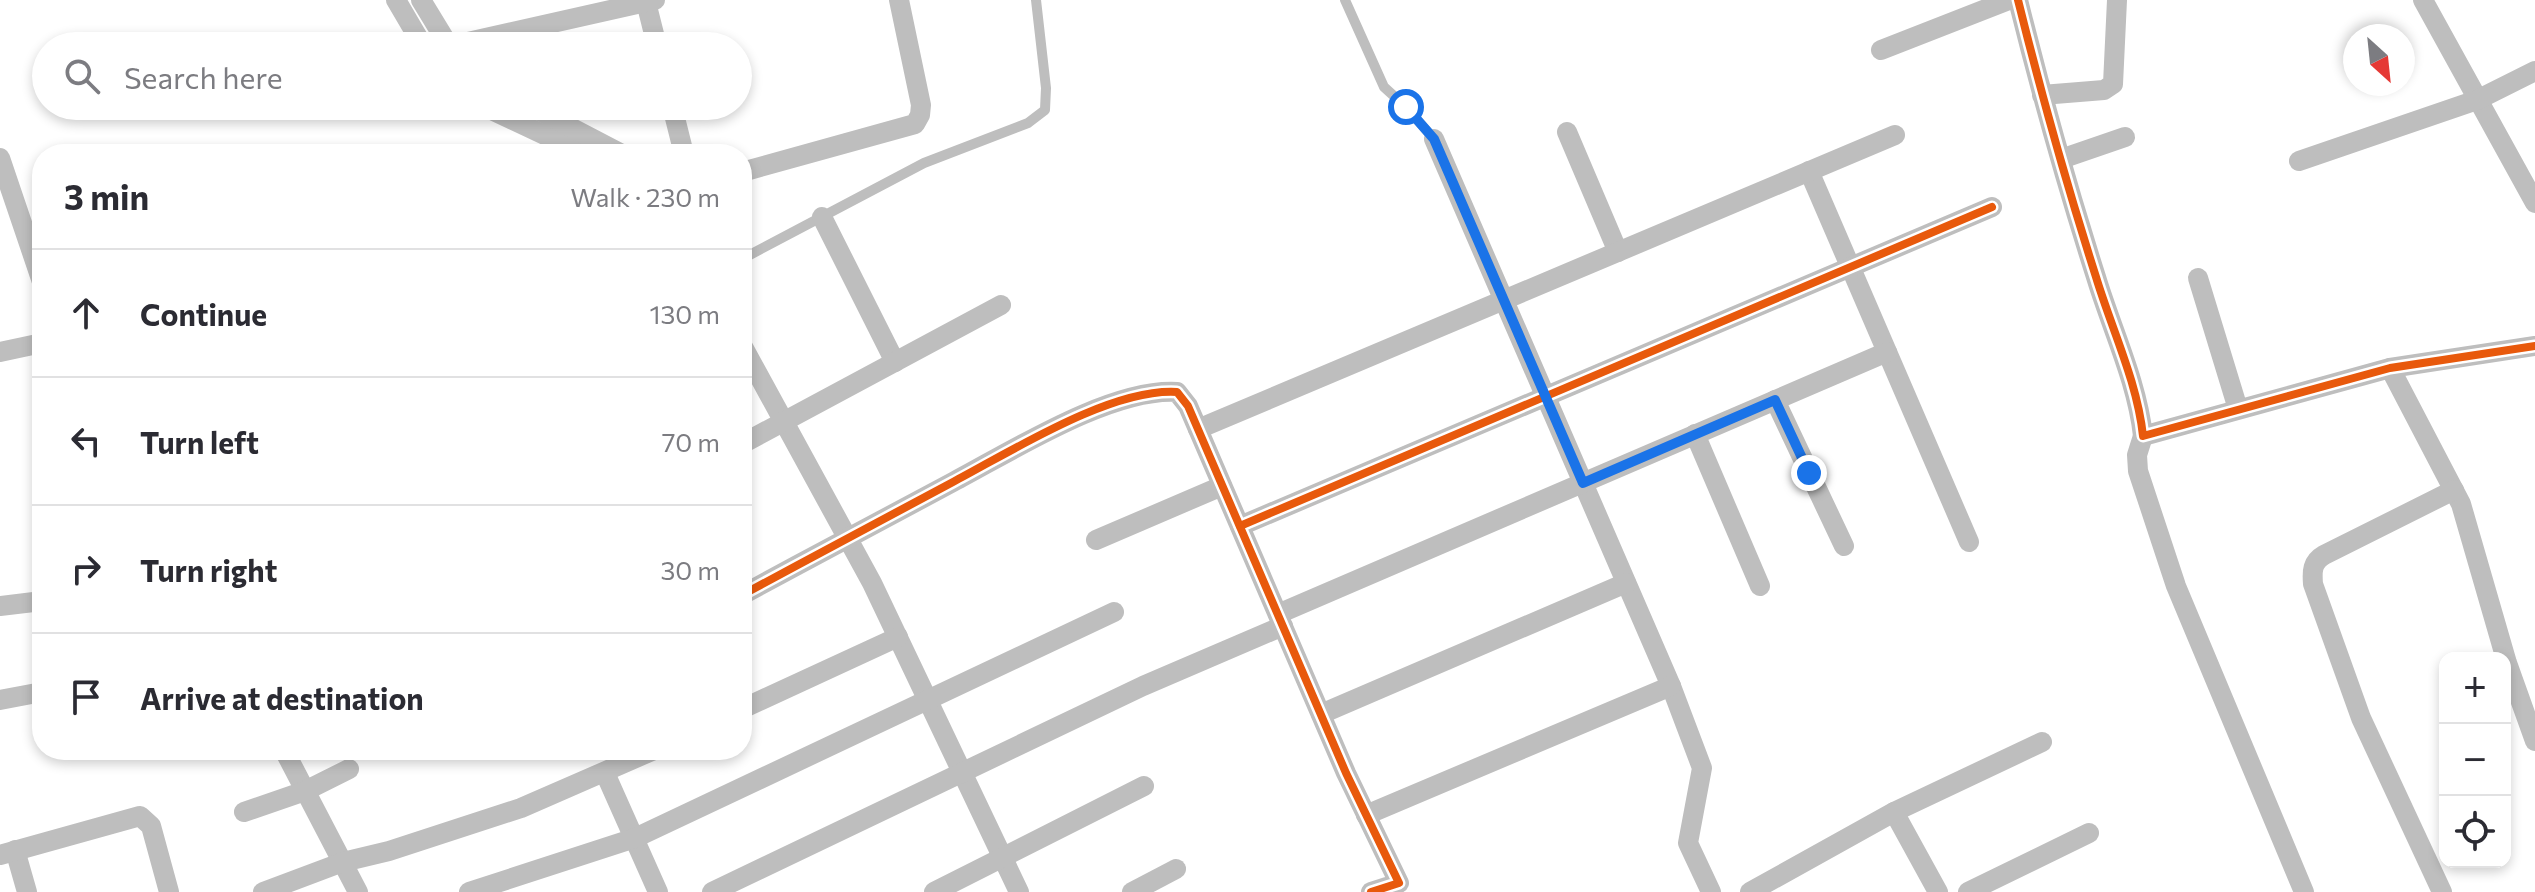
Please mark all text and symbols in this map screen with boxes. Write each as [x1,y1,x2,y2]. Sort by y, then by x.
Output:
north arrow [2343,24,2415,96]
search box [32,32,752,120]
icon: search [60,54,104,98]
text: Search here [124,58,283,95]
route start [1388,89,1424,125]
text: 3 min [64,175,149,217]
text: Walk · 230 m [571,181,720,212]
icon: ahead [64,291,108,335]
text: Continue [140,295,267,332]
text: 130 m [649,298,720,329]
icon: left [64,419,108,463]
text: Turn left [140,423,259,460]
text: 70 m [662,426,720,457]
route end [1791,455,1827,491]
icon: right [64,547,108,591]
text: Turn right [140,551,277,588]
text: 30 m [661,554,720,585]
map controls [2439,652,2511,868]
button: + [2439,652,2511,724]
icon: arrive [64,675,108,719]
text: Arrive at destination [140,679,424,716]
button: − [2439,724,2511,796]
button: locate [2439,796,2511,868]

